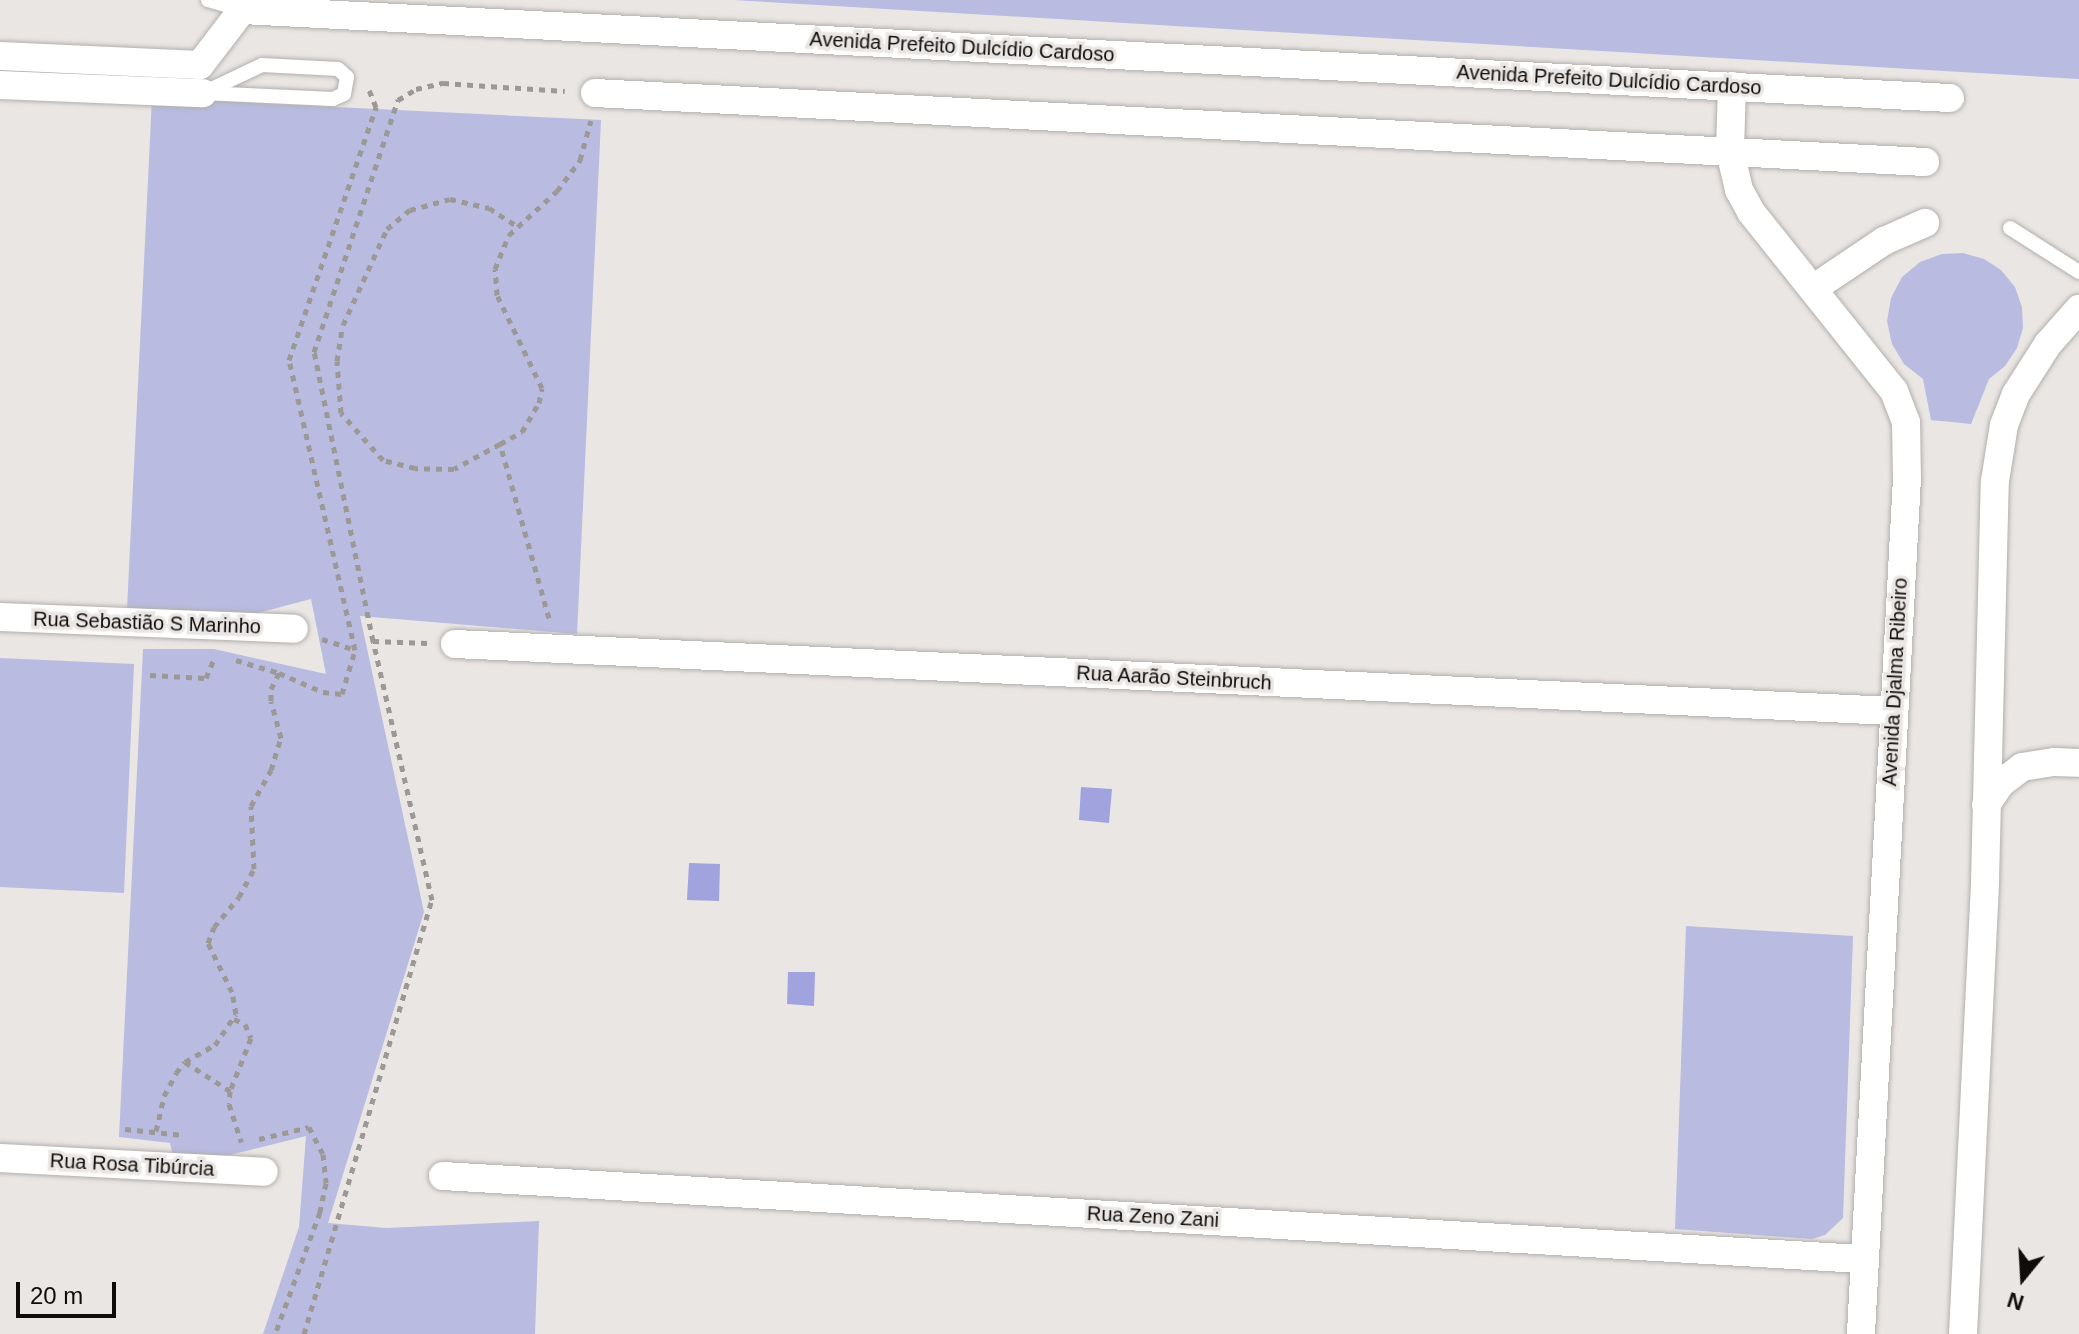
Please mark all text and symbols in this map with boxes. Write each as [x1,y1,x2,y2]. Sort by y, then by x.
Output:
street label: Avenida Prefeito Dulcídio Cardoso [809,27,1115,67]
street label: Avenida Prefeito Dulcídio Cardoso [1456,60,1762,100]
street label: Avenida Djalma Ribeiro [1878,577,1912,787]
street label: Rua Sebastião S Marinho [33,607,261,639]
street label: Rua Aarão Steinbruch [1075,661,1273,695]
street label: Rua Rosa Tibúrcia [49,1149,215,1181]
street label: Rua Zeno Zani [1086,1202,1220,1232]
north arrow [1983,1238,2063,1318]
scale bar [20,1266,120,1316]
text: 20 m [30,1282,83,1309]
text: N [2004,1287,2027,1316]

